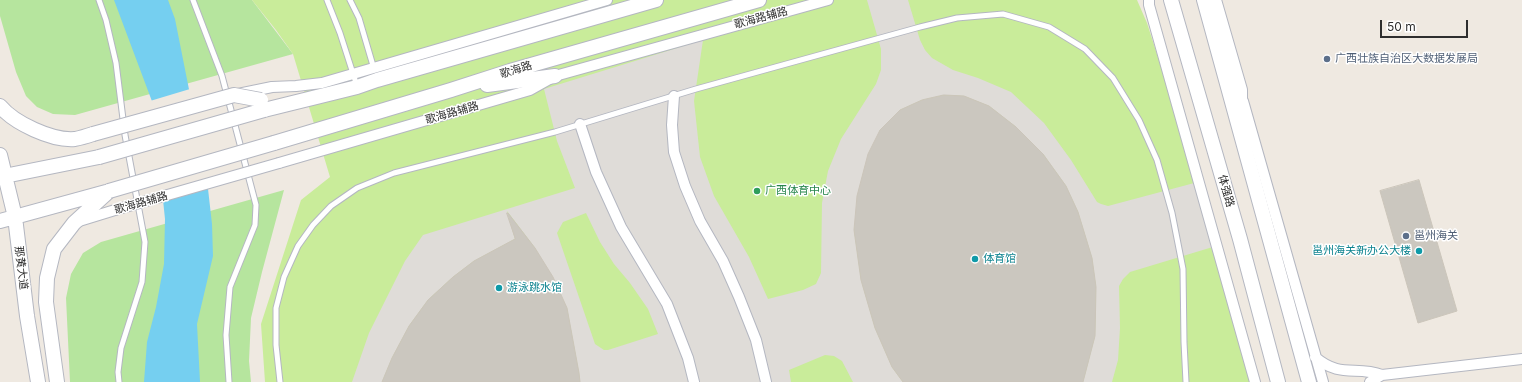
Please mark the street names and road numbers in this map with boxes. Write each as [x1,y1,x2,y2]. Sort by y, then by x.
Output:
street label: 歌海路辅路 [733,5,789,31]
street label: 歌海路 [498,59,534,81]
street label: 歌海路辅路 [424,99,480,127]
street label: 体强路 [1215,173,1237,209]
street label: 歌海路辅路 [113,189,169,217]
street label: 那黄大道 [12,245,30,291]

